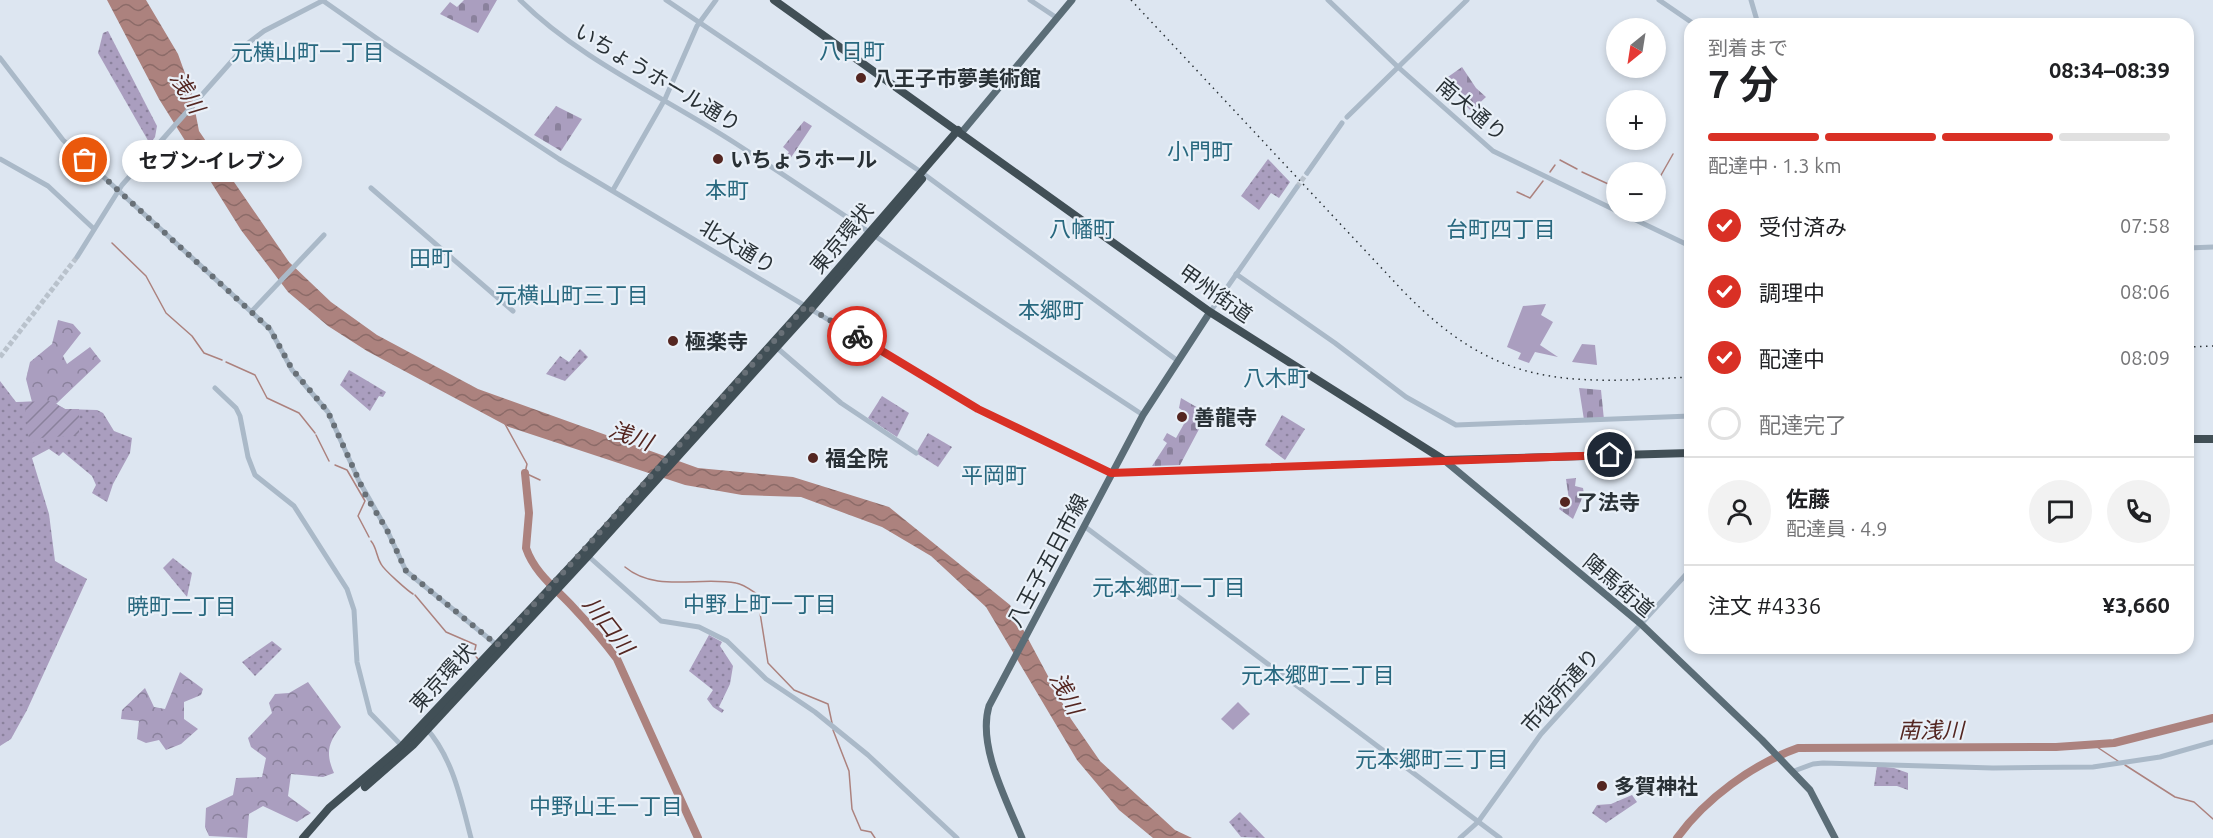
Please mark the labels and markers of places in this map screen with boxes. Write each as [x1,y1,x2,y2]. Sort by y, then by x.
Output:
place label: 八王子市夢美術館 [873,66,1041,90]
marker: 八王子市夢美術館 [854,71,868,85]
pin [59,134,110,185]
callout: セブン-イレブン [121,139,301,181]
place label: いちょうホール [730,147,877,171]
marker: いちょうホール [711,152,725,166]
place label: 極楽寺 [685,329,748,353]
marker: 極楽寺 [666,334,680,348]
place label: 善龍寺 [1194,405,1257,429]
marker: 善龍寺 [1175,410,1189,424]
pin [1584,429,1635,480]
place label: 福全院 [825,446,888,470]
marker: 福全院 [806,451,820,465]
place label: 了法寺 [1577,490,1640,514]
marker: 了法寺 [1558,495,1572,509]
place label: 多賀神社 [1614,774,1698,798]
marker: 多賀神社 [1595,779,1609,793]

